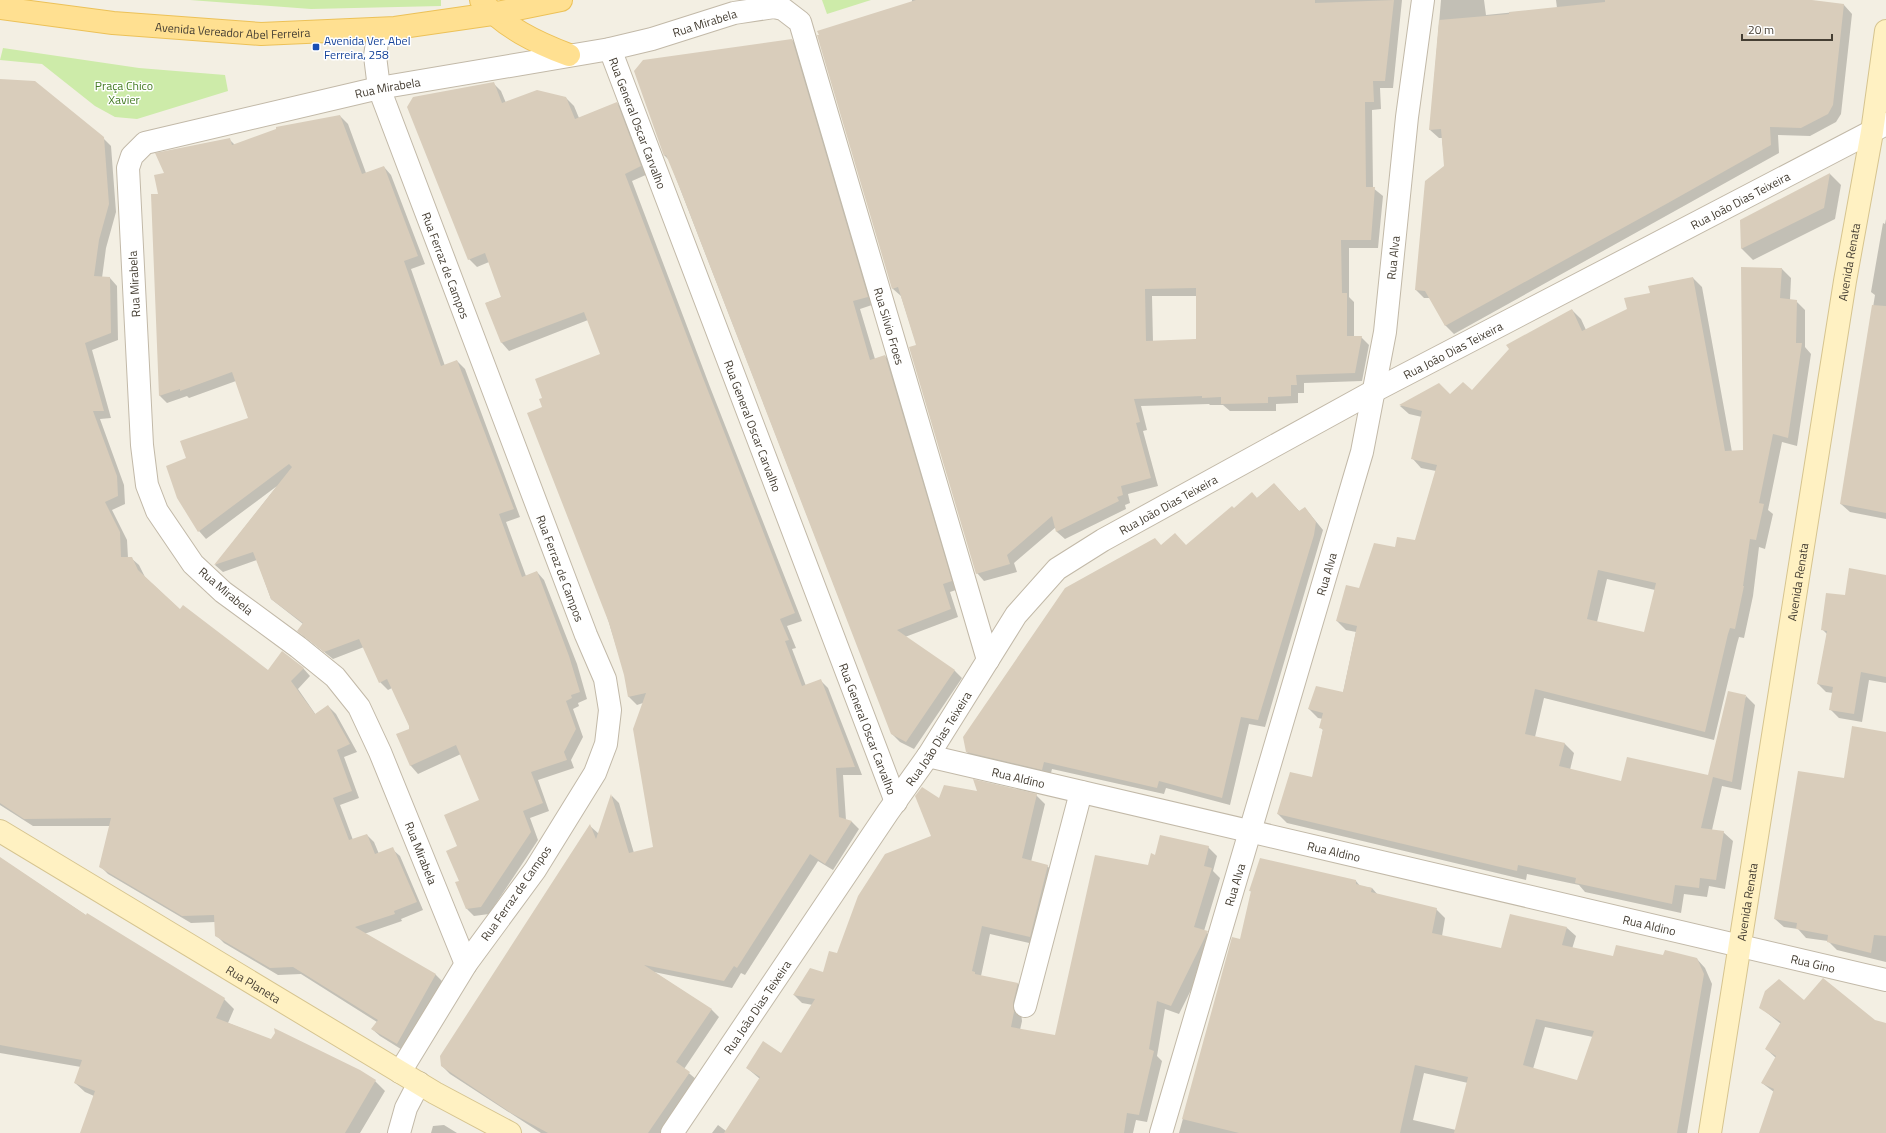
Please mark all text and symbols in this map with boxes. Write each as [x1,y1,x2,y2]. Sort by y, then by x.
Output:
street label: Rua Mirabela [670,3,739,41]
scale bar [1742,16,1832,42]
street label: Avenida Vereador Abel Ferreira [155,17,311,44]
text: 20 m [1748,20,1774,39]
place label: Avenida Ver. Abel Ferreira, 258 [324,31,410,64]
marker: Avenida Ver. Abel Ferreira, 258 [311,42,321,52]
street label: Rua General Oscar Carvalho [604,54,672,191]
street label: Rua Mirabela [353,72,422,103]
park label: Praça Chico Xavier [95,76,153,109]
street label: Rua João Dias Teixeira [1687,166,1793,234]
street label: Rua Ferraz de Campos [417,209,475,322]
street label: Avenida Renata [1832,221,1865,302]
street label: Rua Alva [1381,235,1404,280]
street label: Rua Mirabela [123,250,145,318]
street label: Rua Silvio Froes [869,285,910,367]
street label: Rua João Dias Teixeira [1400,316,1506,384]
street label: Rua General Oscar Carvalho [719,357,787,494]
street label: Rua João Dias Teixeira [1115,470,1221,539]
street label: Rua Ferraz de Campos [532,512,590,625]
street label: Avenida Renata [1782,541,1813,622]
street label: Rua Alva [1311,550,1341,598]
street label: Rua Mirabela [194,562,258,620]
street label: Rua General Oscar Carvalho [834,660,902,797]
street label: Rua João Dias Teixeira [900,687,976,790]
street label: Rua Aldino [990,762,1047,793]
street label: Rua Mirabela [400,819,442,887]
street label: Rua Aldino [1306,836,1363,866]
street label: Rua Ferraz de Campos [476,841,556,945]
street label: Rua Alva [1219,861,1250,908]
street label: Avenida Renata [1731,861,1762,942]
street label: Rua Aldino [1621,909,1678,940]
street label: Rua Gino [1789,949,1837,977]
street label: Rua João Dias Teixeira [718,956,795,1058]
street label: Rua Planeta [223,960,285,1008]

